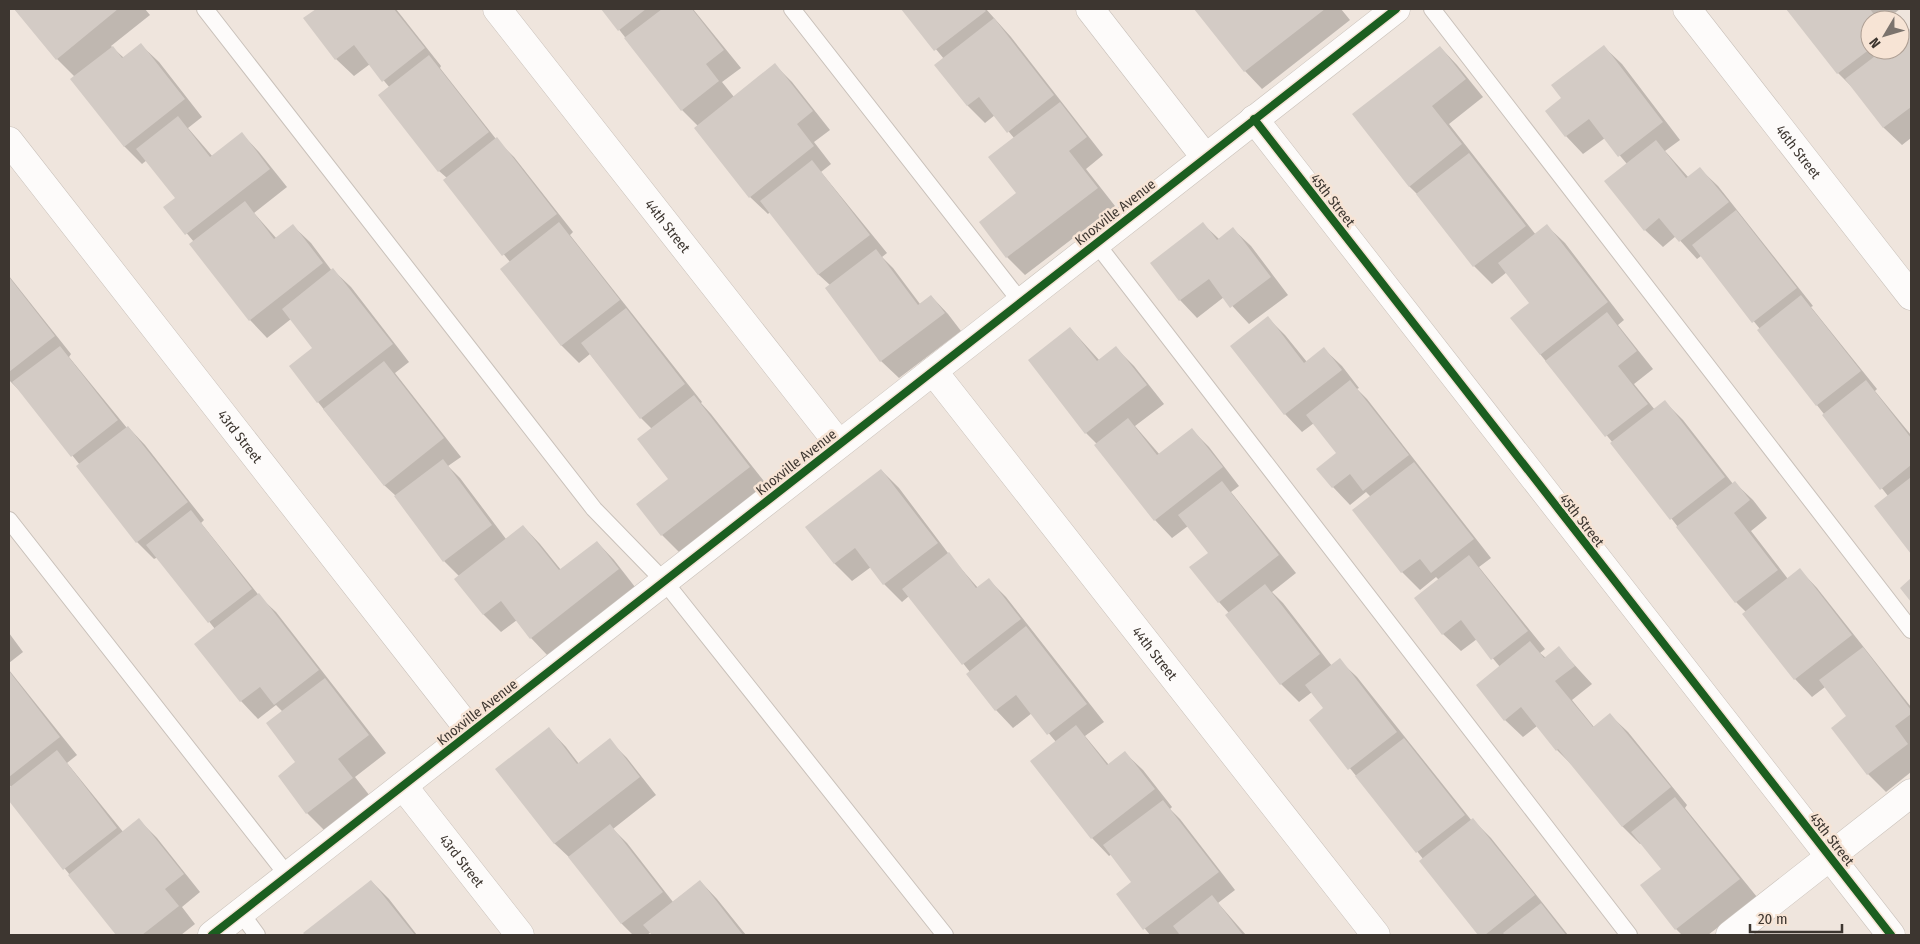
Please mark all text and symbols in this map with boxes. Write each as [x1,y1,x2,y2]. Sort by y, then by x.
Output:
north arrow [1860,10,1910,60]
text: N [1866,34,1884,51]
street label: 46th Street [1772,122,1824,183]
street label: 45th Street [1307,170,1359,231]
street label: Knoxville Avenue [1072,176,1159,249]
street label: 44th Street [641,196,694,257]
street label: 43rd Street [214,407,266,467]
street label: Knoxville Avenue [753,426,840,499]
street label: 45th Street [1556,490,1608,551]
street label: 44th Street [1128,623,1181,684]
street label: Knoxville Avenue [434,676,521,749]
street label: 45th Street [1806,809,1858,870]
street label: 43rd Street [435,831,488,891]
scale bar [1750,902,1842,934]
text: 20 m [1758,910,1788,928]

